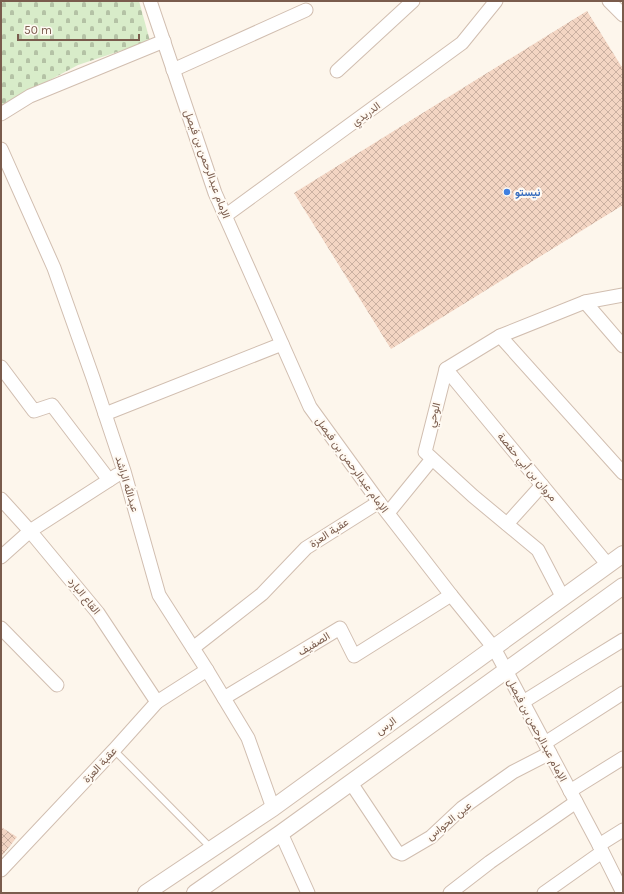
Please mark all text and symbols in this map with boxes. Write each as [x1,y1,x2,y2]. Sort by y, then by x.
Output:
scale bar [18,16,139,42]
text: 50 m [24,23,52,37]
street label: الدريدي [349,99,385,131]
street label: الإمام عبدالرحمن بن فيصل [180,108,233,221]
place label: نيستو [515,186,540,199]
marker: نيستو [502,187,512,197]
street label: الوحي [425,401,446,429]
street label: الإمام عبدالرحمن بن فيصل [312,415,391,516]
street label: مروان بن أبي حفصة [492,430,560,506]
street label: عبدالله الراشد [112,454,142,514]
street label: عقبة العزة [307,515,351,550]
street label: القاع البارد [64,575,103,618]
street label: الصفيف [296,629,332,659]
street label: الإمام عبدالرحمن بن فيصل [503,676,570,784]
street label: الرس [373,714,399,738]
street label: عقبة العزة [80,744,120,785]
street label: عين الحواس [424,799,474,843]

